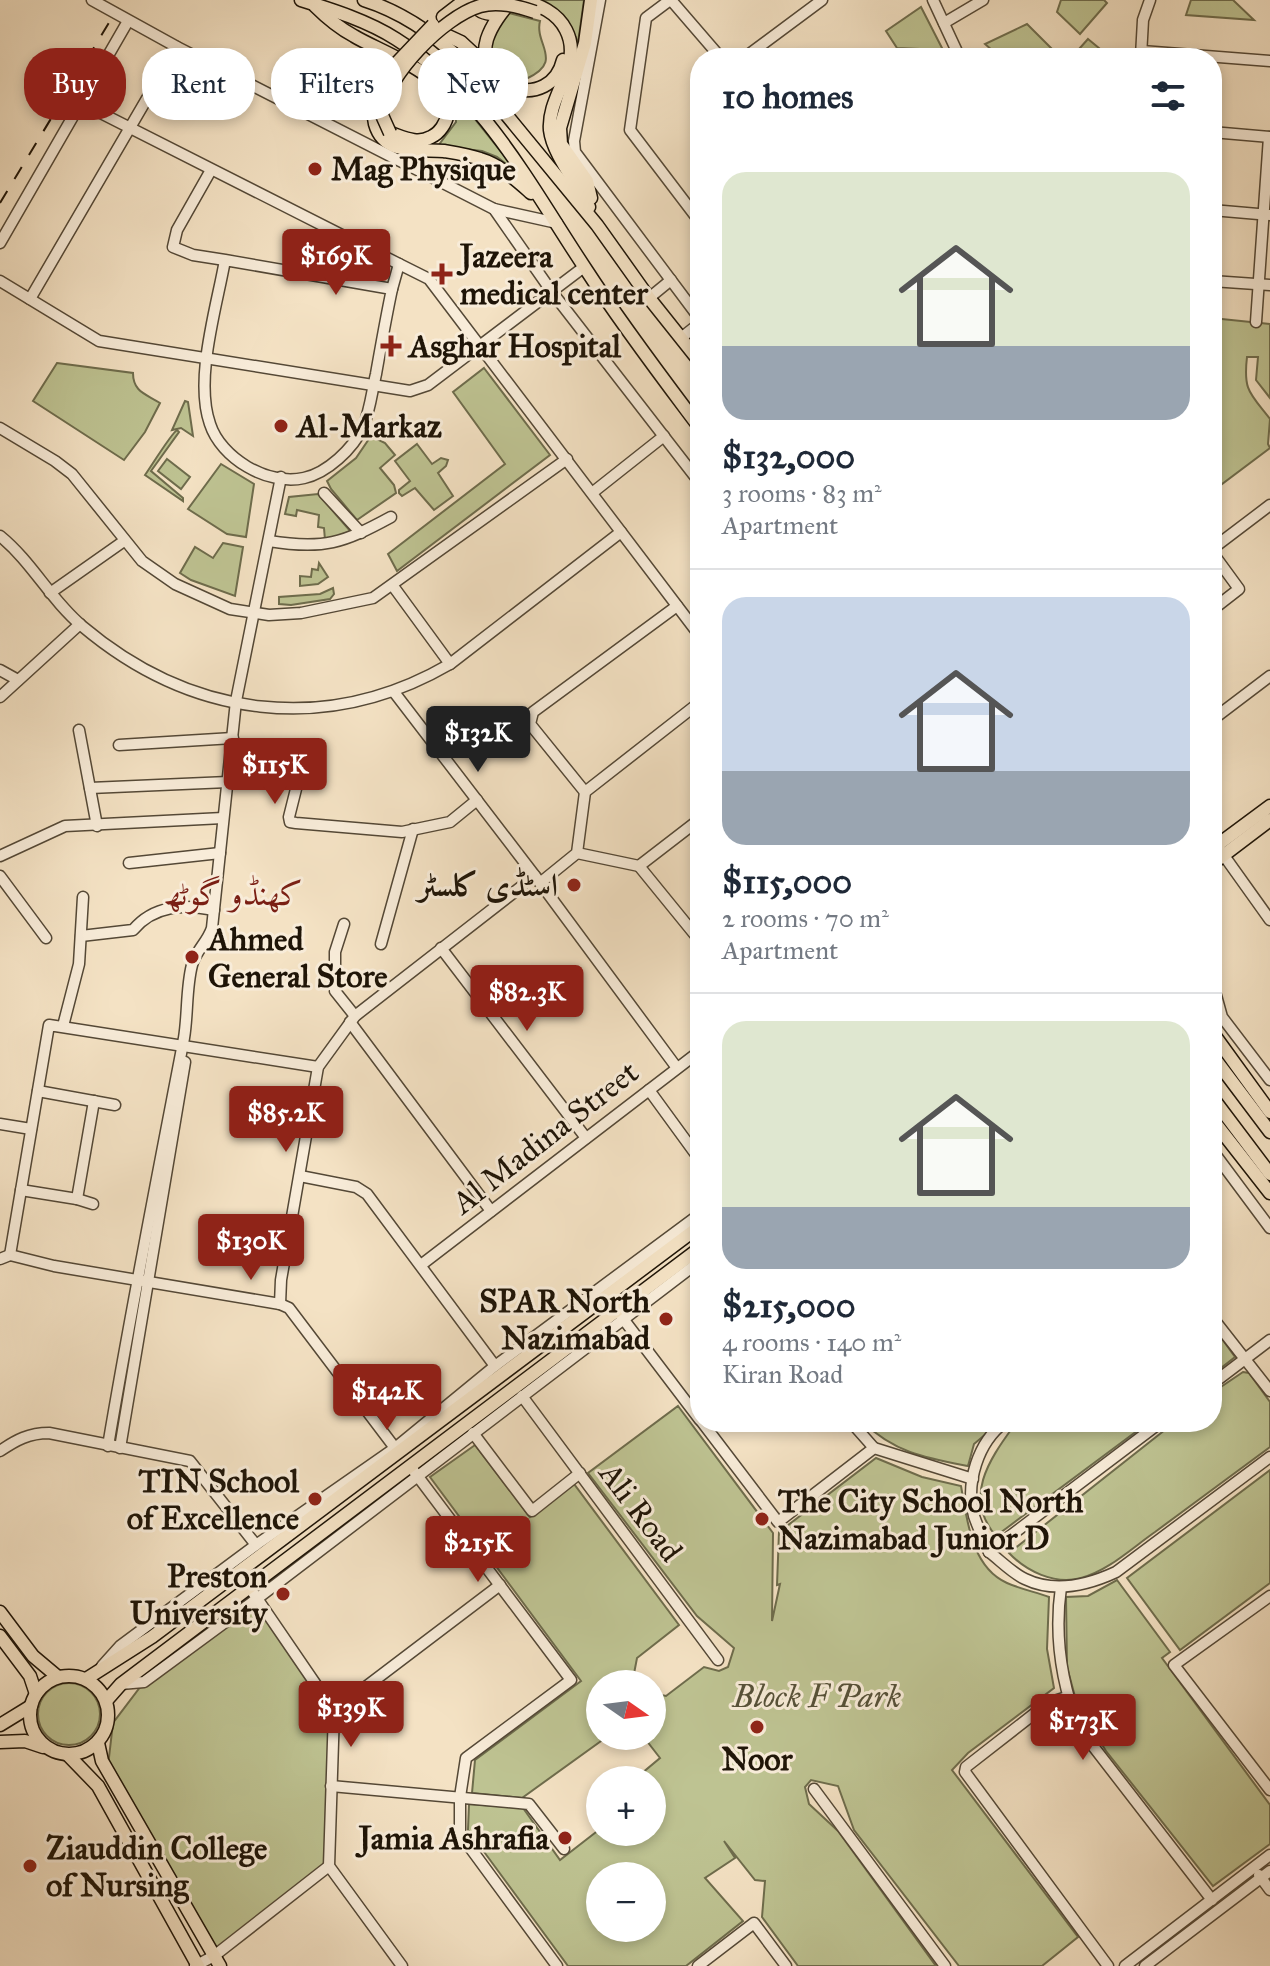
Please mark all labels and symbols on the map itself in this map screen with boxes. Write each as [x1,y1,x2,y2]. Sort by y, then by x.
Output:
place label: Mag Physique [331,150,516,189]
marker: Mag Physique [306,160,324,178]
pin: $169K [280,229,392,297]
place label: Jazeera medical center [456,237,649,313]
marker: Jazeera medical center [431,263,453,285]
place label: Asghar Hospital [407,327,622,366]
marker: Asghar Hospital [380,335,402,357]
place label: Al-Markaz [295,407,442,446]
marker: Al-Markaz [272,417,290,435]
pin: $132K [422,706,534,774]
pin: $115K [219,738,331,806]
place label: اسٹڈی کلسٹر [414,866,558,905]
district label: کھنڈو گوٹھ [163,873,303,915]
marker: اسٹڈی کلسٹر [565,876,583,894]
place label: Ahmed General Store [206,920,388,996]
marker: Ahmed General Store [183,948,201,966]
pin: $82.3K [462,965,592,1033]
street label: Al Madina Street [443,1053,646,1223]
pin: $85.2K [221,1086,351,1154]
pin: $130K [195,1214,307,1282]
place label: SPAR North Nazimabad [479,1282,651,1358]
marker: SPAR North Nazimabad [657,1310,675,1328]
pin: $142K [331,1364,443,1432]
street label: Ali Road [589,1453,691,1570]
place label: TIN School of Excellence [127,1462,300,1538]
place label: The City School North Nazimabad Junior D [778,1482,1083,1558]
marker: TIN School of Excellence [306,1490,324,1508]
marker: The City School North Nazimabad Junior D [753,1510,771,1528]
pin: $215K [422,1516,534,1584]
place label: Preston University [130,1557,268,1633]
marker: Preston University [274,1585,292,1603]
north arrow [586,1670,666,1750]
park label: Block F Park [731,1677,901,1716]
pin: $139K [295,1681,407,1749]
pin: $173K [1027,1694,1139,1762]
marker: Noor [748,1718,766,1736]
place label: Noor [721,1740,794,1779]
place label: Jamia Ashrafia [355,1819,550,1858]
place label: Ziauddin College of Nursing [46,1829,267,1905]
marker: Jamia Ashrafia [556,1829,574,1847]
marker: Ziauddin College of Nursing [21,1857,39,1875]

